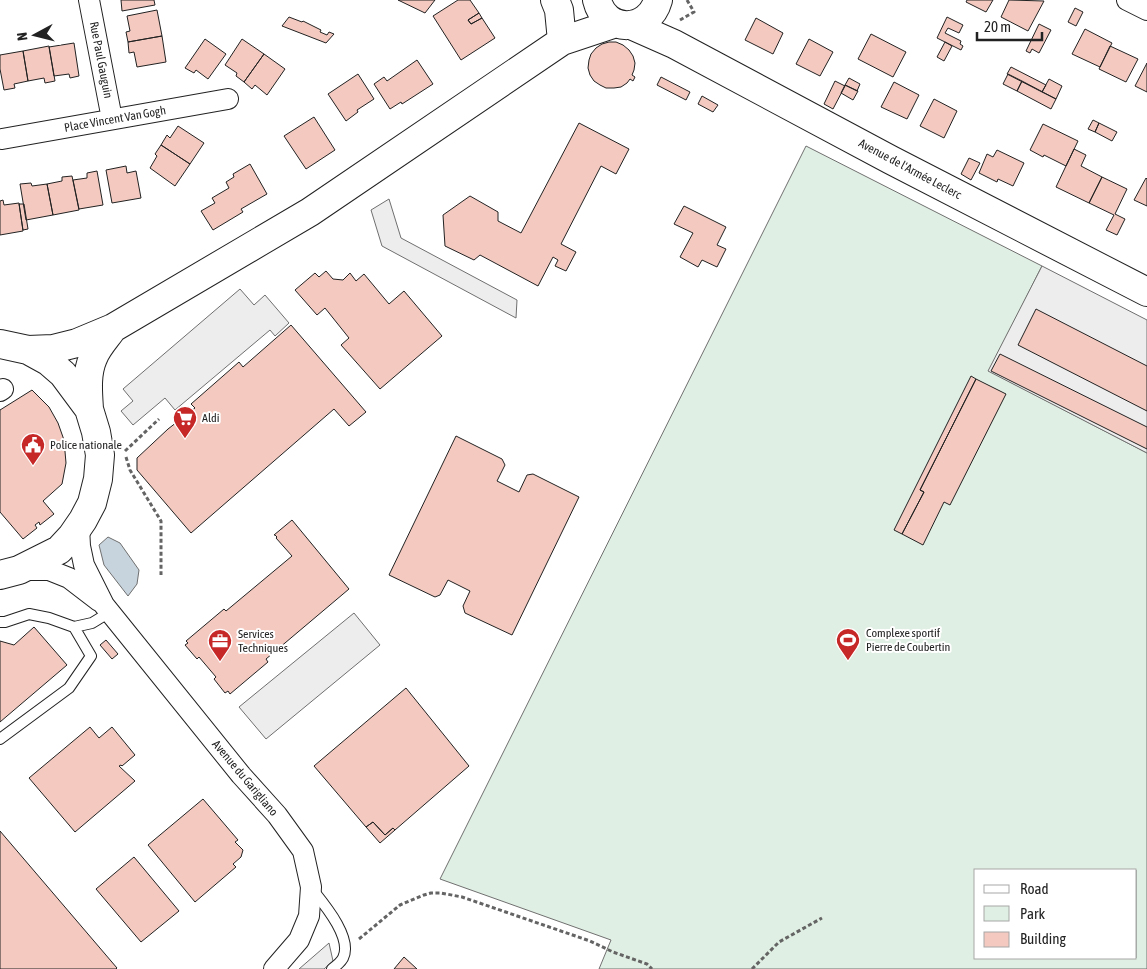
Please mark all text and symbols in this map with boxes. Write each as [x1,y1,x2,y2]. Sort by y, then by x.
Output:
north arrow [10,10,60,60]
scale bar [977,10,1042,42]
text: 20 m [984,18,1011,35]
street label: Rue Paul Gauguin [87,20,115,100]
text: N [14,32,31,42]
street label: Place Vincent Van Gogh [63,103,167,135]
street label: Avenue de l'Armée Leclerc [856,136,964,202]
supermarket icon: Aldi [172,405,198,439]
place label: Aldi [202,411,219,425]
public building icon: Police nationale [20,432,46,466]
place label: Police nationale [50,438,122,452]
place label: Complexe sportif Pierre de Coubertin [866,626,950,654]
place label: Services Techniques [238,627,288,655]
sports icon: Complexe sportif Pierre de Coubertin [835,627,861,661]
office icon: Services Techniques [207,628,233,662]
street label: Avenue du Garigliano [209,737,281,819]
legend [974,869,1137,959]
text: Road [1020,880,1049,897]
text: Park [1020,905,1045,922]
text: Building [1020,930,1066,947]

